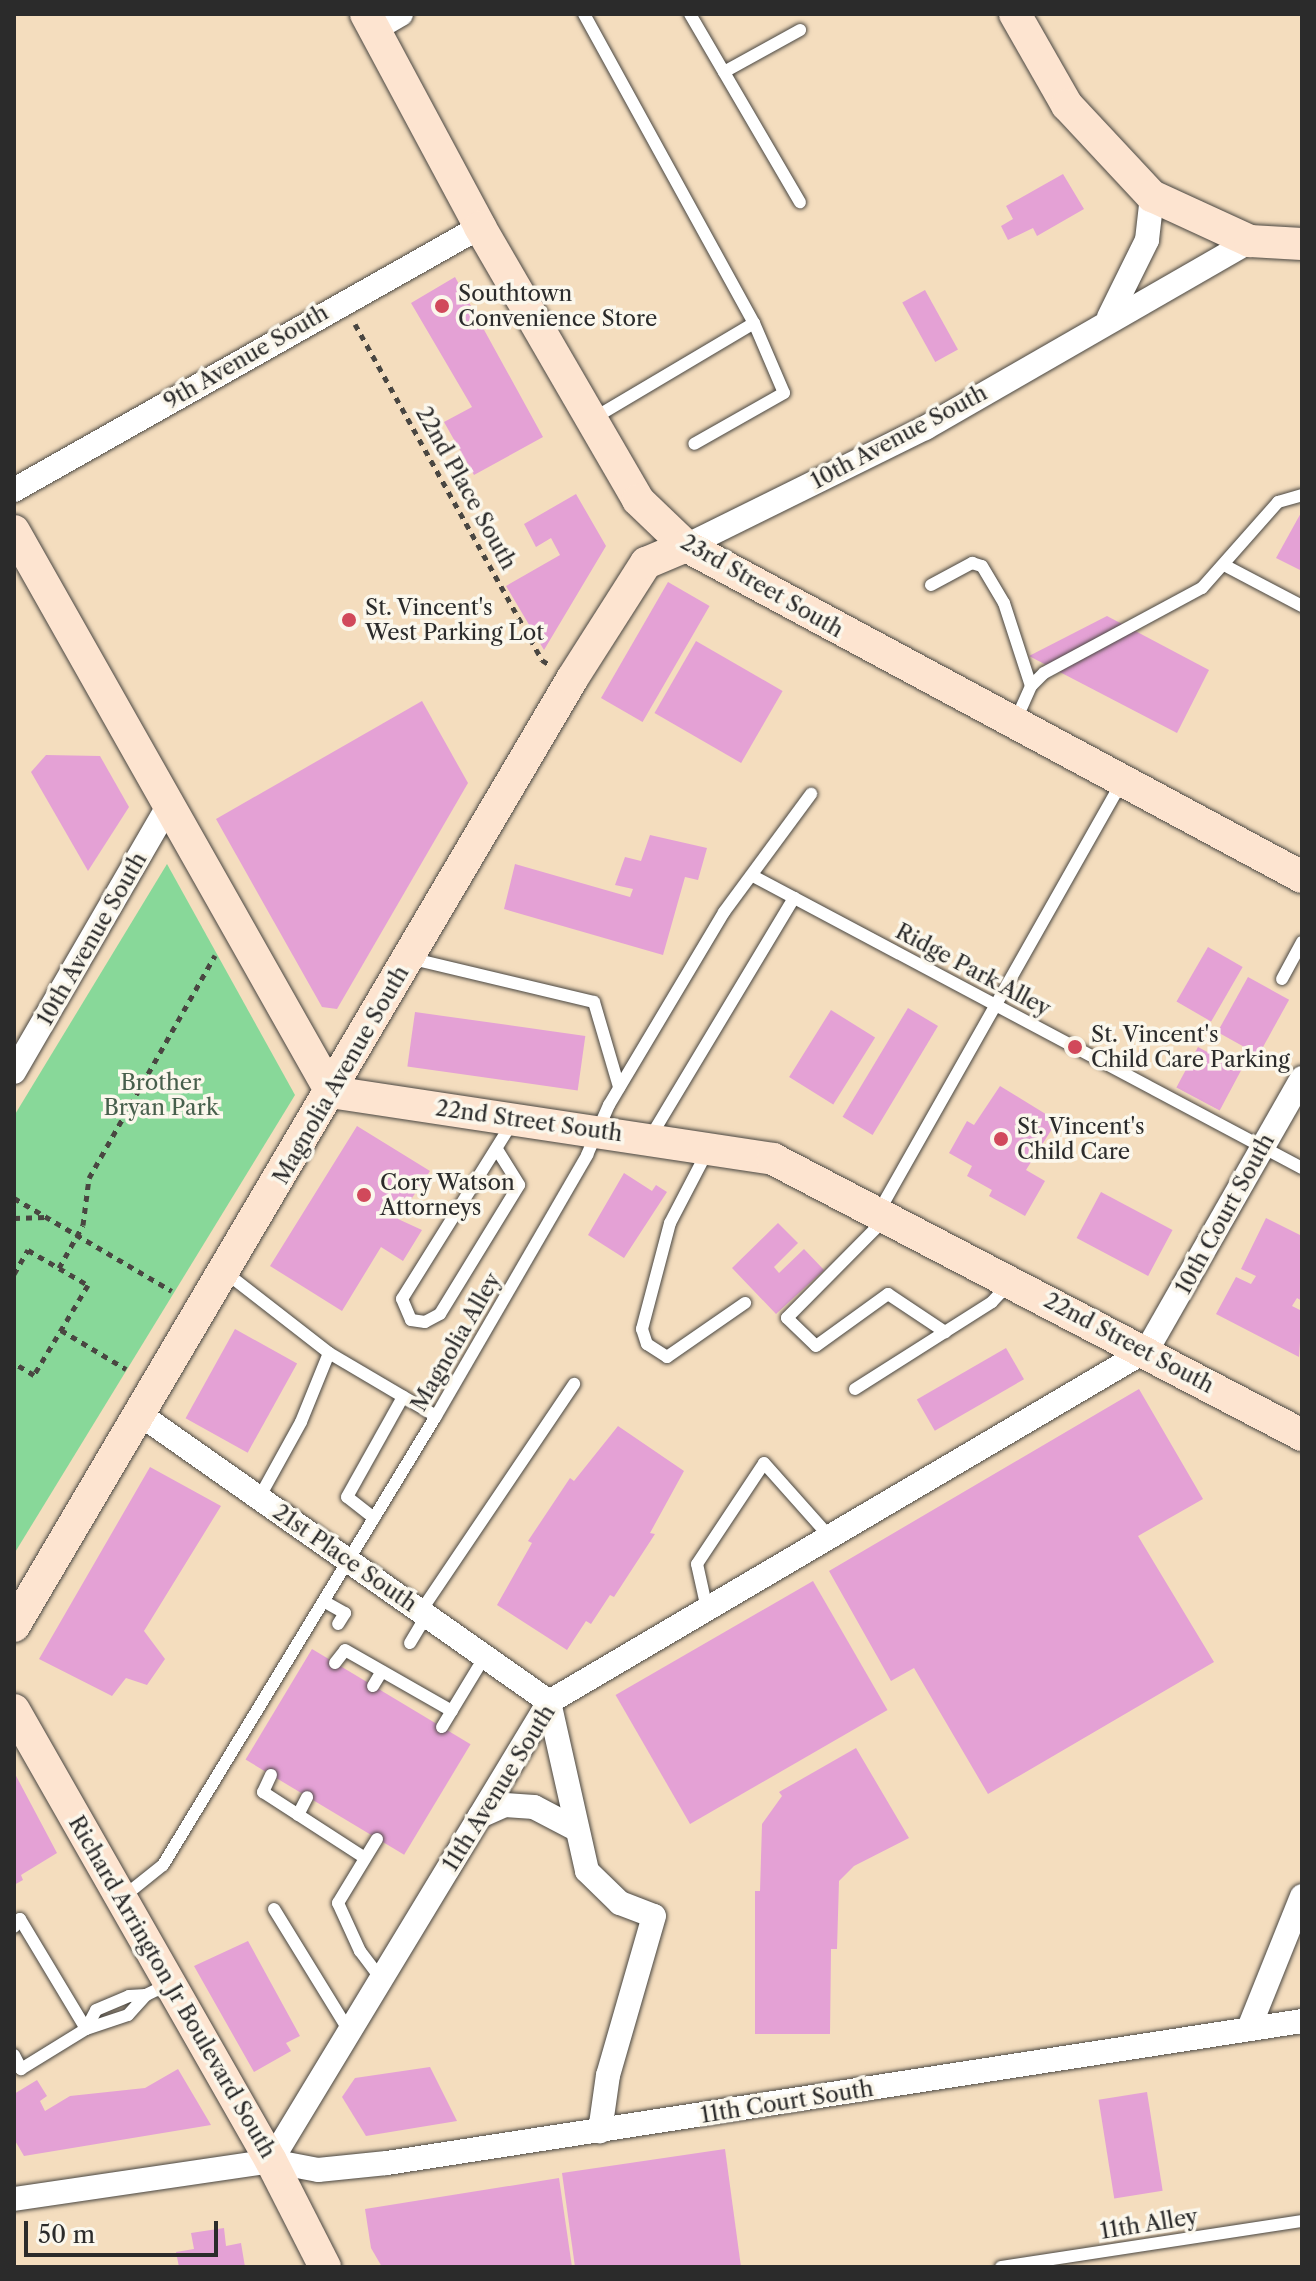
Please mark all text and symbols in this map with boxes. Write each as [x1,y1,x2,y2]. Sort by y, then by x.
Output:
place label: Southtown Convenience Store [458,280,657,332]
marker: Southtown Convenience Store [433,297,451,315]
street label: 9th Avenue South [159,299,333,415]
street label: 10th Avenue South [806,379,992,495]
street label: 22nd Place South [410,402,522,574]
street label: 23rd Street South [676,529,848,643]
place label: St. Vincent's West Parking Lot [365,594,544,646]
marker: St. Vincent's West Parking Lot [340,611,358,629]
street label: 10th Avenue South [31,847,153,1031]
street label: Ridge Park Alley [890,918,1056,1022]
street label: Magnolia Avenue South [267,961,415,1189]
place label: St. Vincent's Child Care Parking [1091,1021,1290,1072]
marker: St. Vincent's Child Care Parking [1066,1038,1084,1056]
park label: Brother Bryan Park [103,1069,219,1120]
street label: 22nd Street South [434,1095,624,1147]
place label: St. Vincent's Child Care [1017,1113,1145,1164]
street label: 10th Court South [1170,1129,1280,1299]
marker: St. Vincent's Child Care [992,1130,1010,1148]
place label: Cory Watson Attorneys [380,1169,516,1220]
marker: Cory Watson Attorneys [355,1186,373,1204]
street label: Magnolia Alley [405,1268,507,1416]
street label: 22nd Street South [1040,1287,1218,1399]
street label: 21st Place South [268,1499,422,1617]
street label: 11th Avenue South [437,1700,561,1876]
street label: Richard Arrington Jr Boulevard South [63,1811,281,2163]
street label: 11th Court South [699,2075,875,2129]
street label: 11th Alley [1098,2203,1200,2245]
scale bar [28,2205,222,2255]
text: 50 m [38,2220,95,2249]

